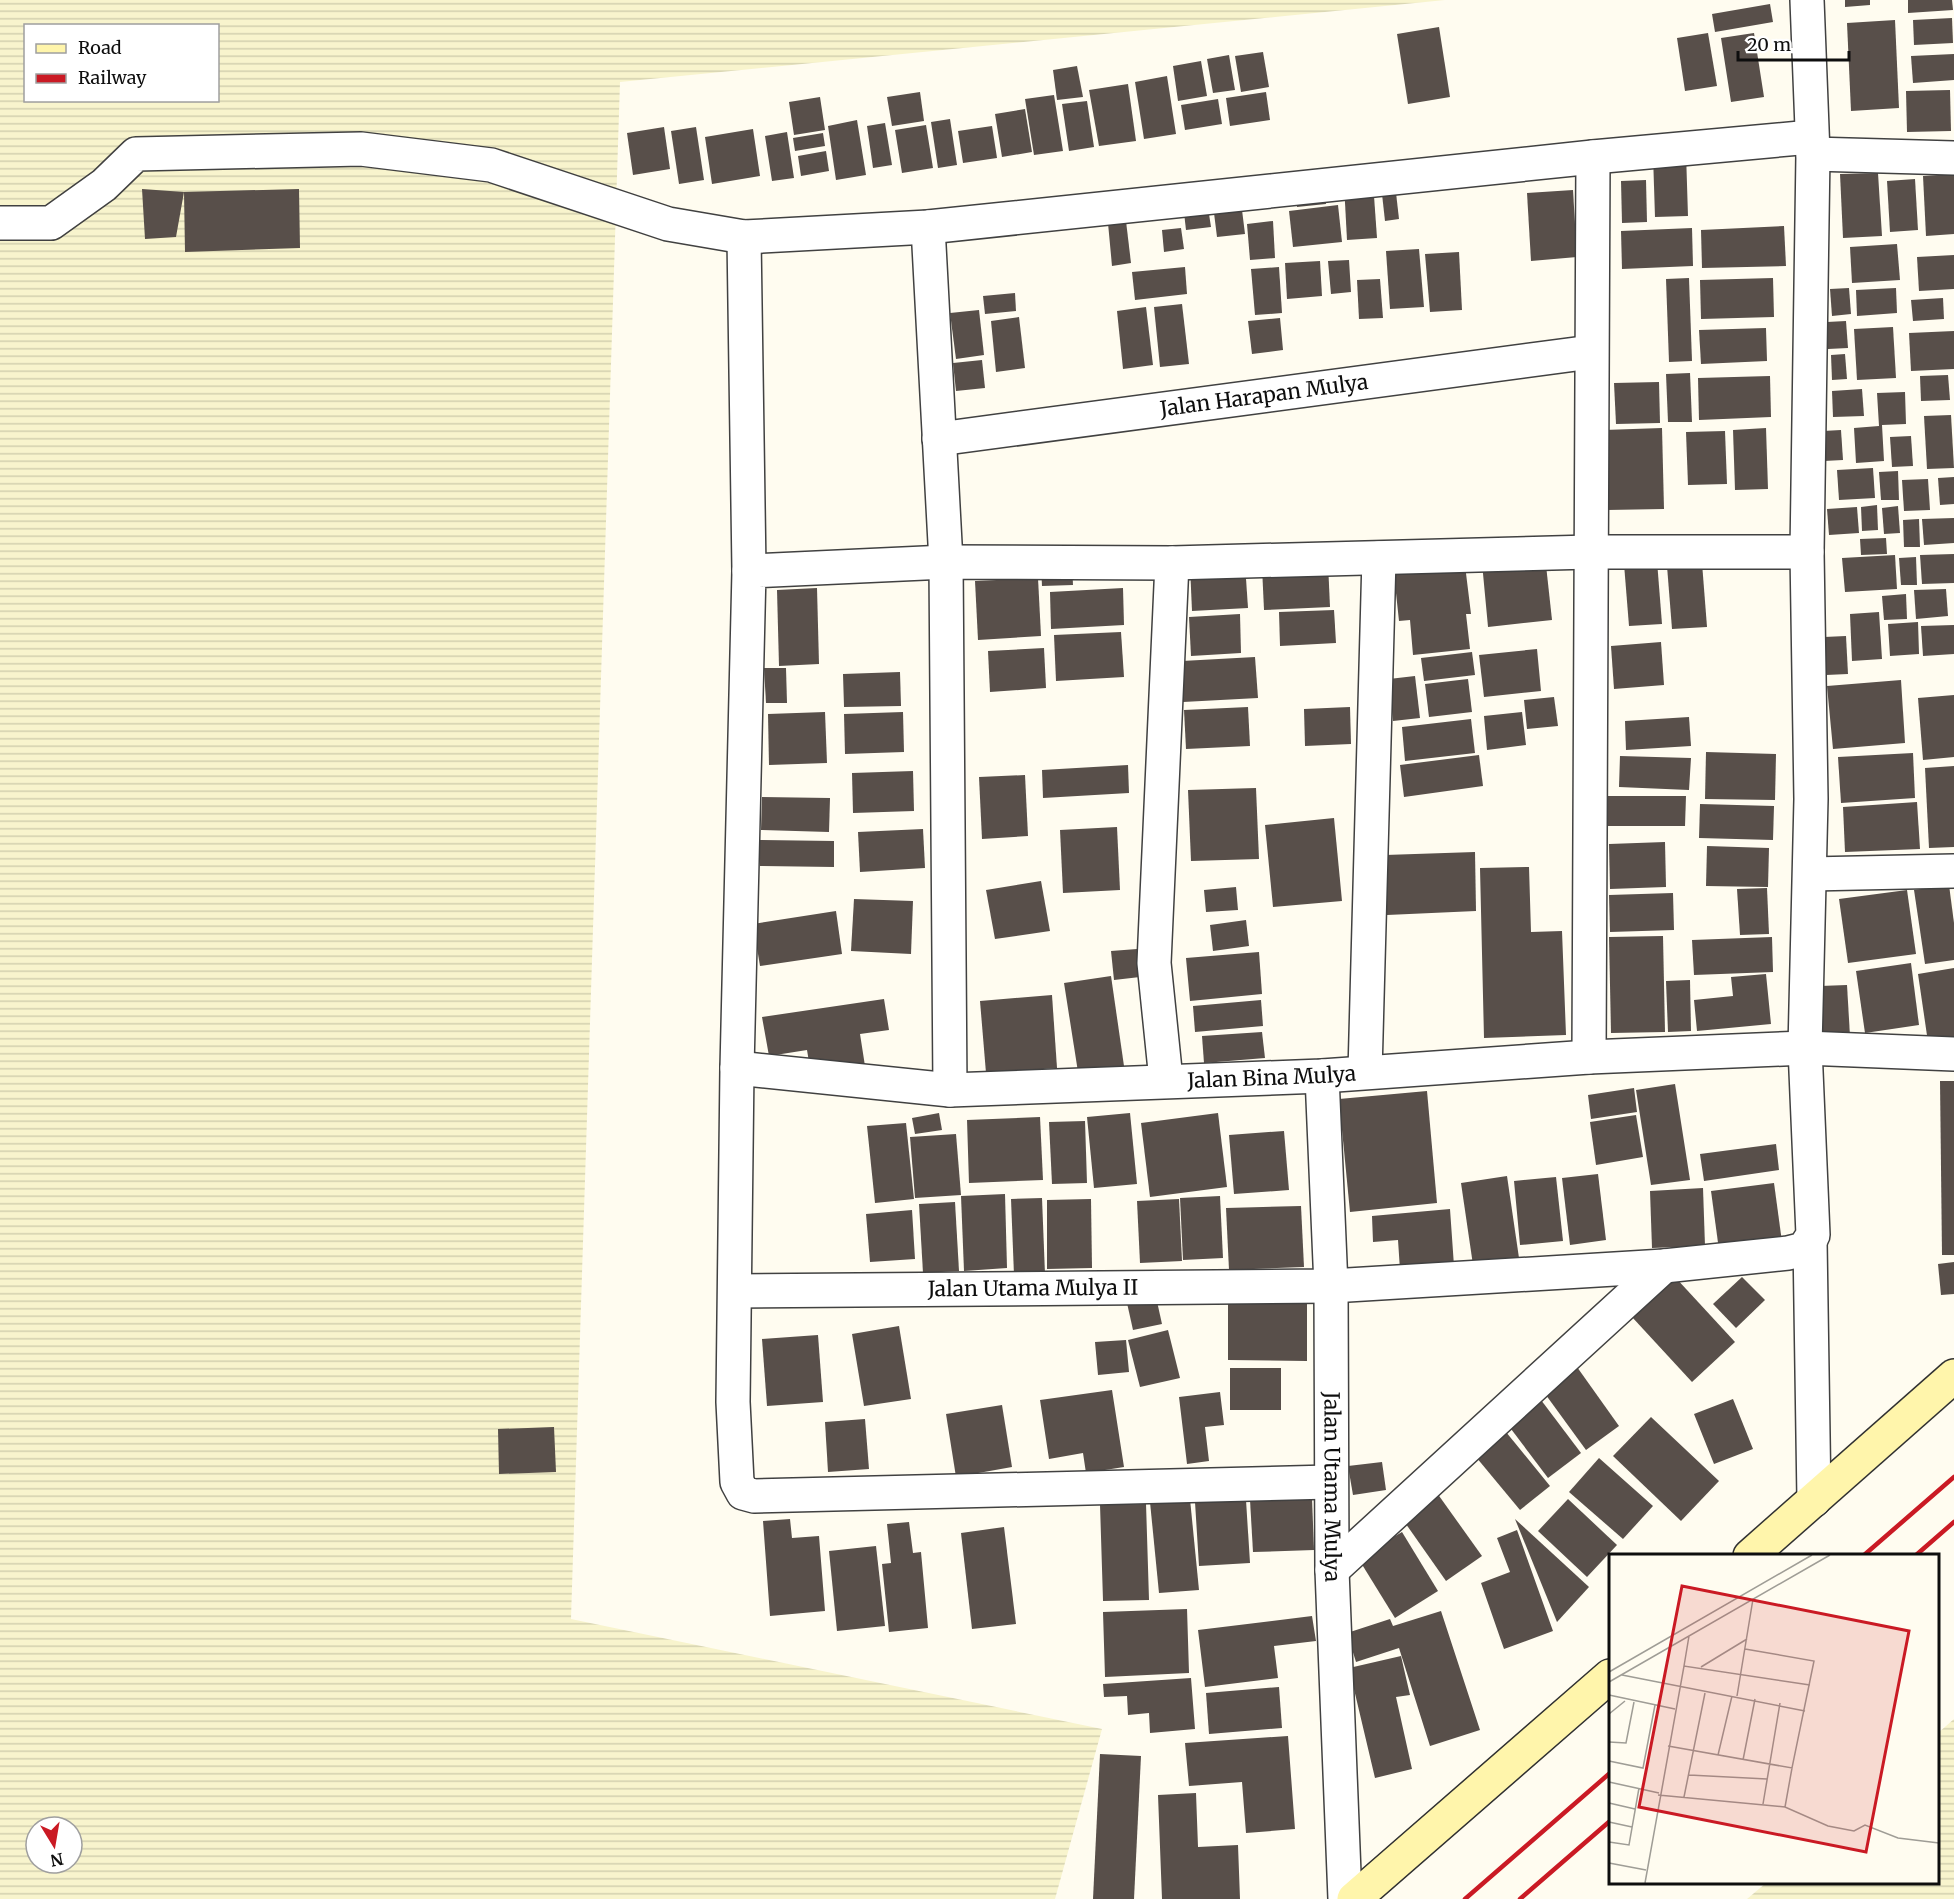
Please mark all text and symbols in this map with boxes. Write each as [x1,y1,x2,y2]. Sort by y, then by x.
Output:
legend [24,24,219,102]
scale bar [1738,24,1849,62]
text: 20 m [1747,33,1791,56]
text: Road [78,36,122,59]
text: Railway [78,66,147,89]
street label: Jalan Harapan Mulya [1157,368,1370,423]
street label: Jalan Bina Mulya [1186,1060,1357,1094]
street label: Jalan Utama Mulya II [926,1274,1139,1302]
street label: Jalan Utama Mulya [1318,1391,1346,1582]
inset map [1609,1554,1939,1884]
north arrow [24,1815,84,1875]
text: N [48,1849,65,1871]

